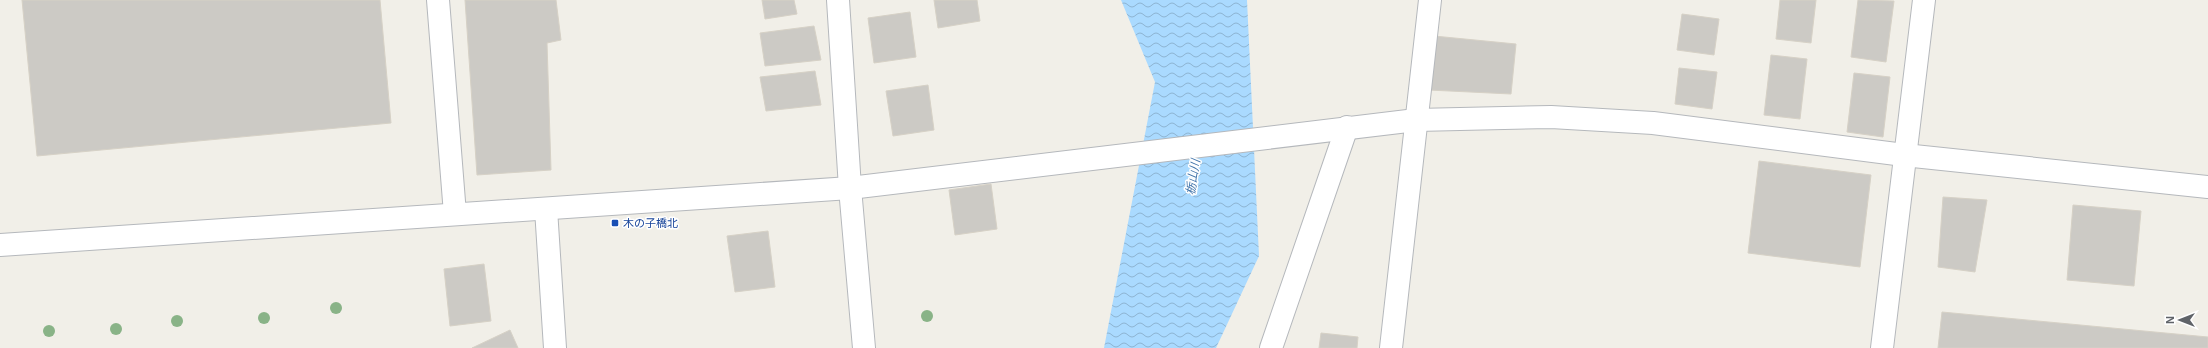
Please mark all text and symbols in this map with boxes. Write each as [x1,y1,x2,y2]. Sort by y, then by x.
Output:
water label: 栃山川 [1183,156,1203,196]
place label: 木の子橋北 [623,217,678,229]
marker: 木の子橋北 [610,218,620,228]
north arrow [2160,300,2200,340]
text: N [2164,316,2176,324]

